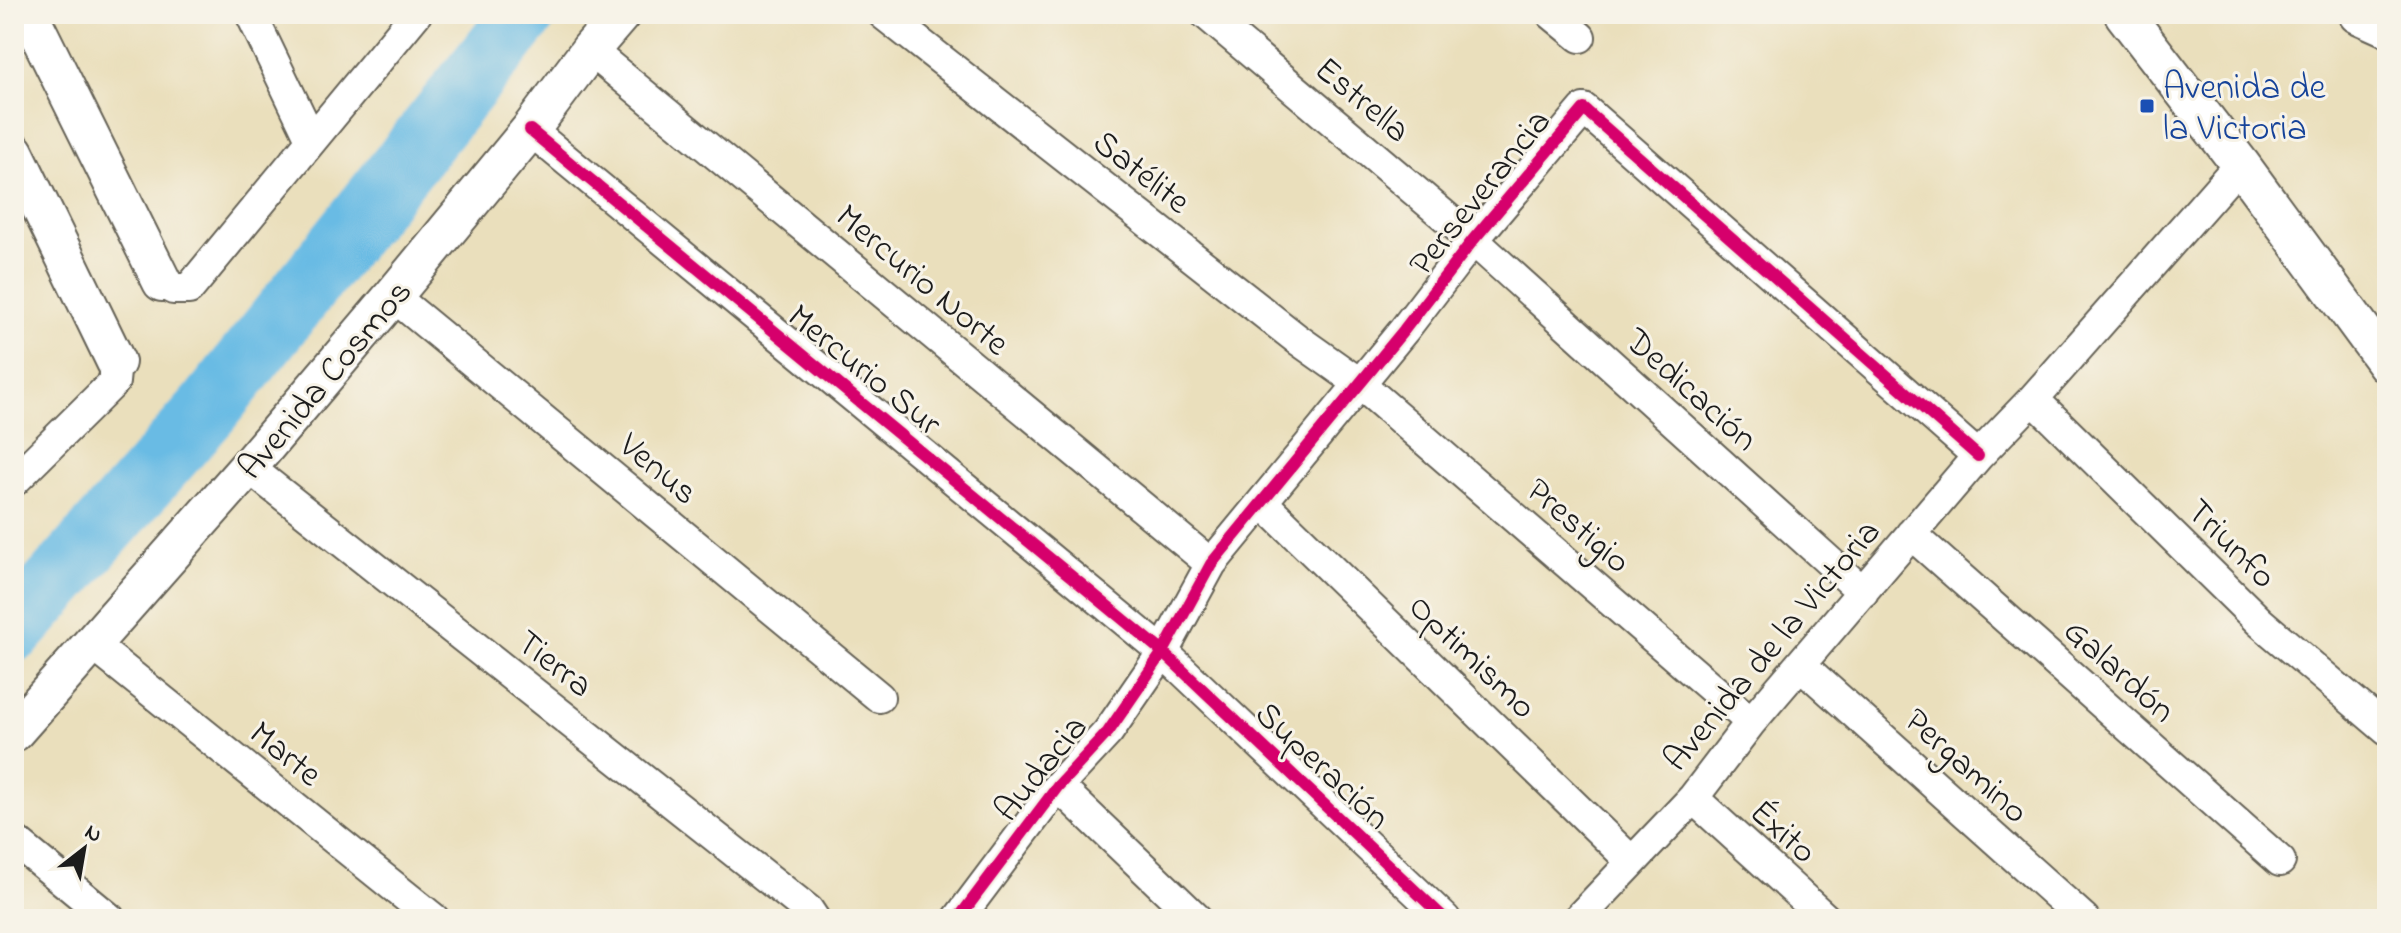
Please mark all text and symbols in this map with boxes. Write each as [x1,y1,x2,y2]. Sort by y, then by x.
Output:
street label: Estrella [1302,45,1421,157]
place label: Avenida de la Victoria [2163,63,2326,157]
marker: Avenida de la Victoria [2138,97,2156,115]
street label: Perseverancia [1397,99,1566,289]
street label: Satélite [1080,118,1201,229]
street label: Mercurio Norte [822,193,1021,371]
street label: Avenida Cosmos [226,269,426,493]
street label: Mercurio Sur [774,292,953,451]
street label: Dedicación [1611,316,1769,466]
street label: Venus [605,421,708,520]
street label: Prestigio [1513,467,1641,588]
street label: Triunfo [2172,488,2287,603]
street label: Avenida de la Victoria [1652,509,1895,785]
street label: Optimismo [1394,583,1547,733]
street label: Galardón [2050,607,2186,737]
street label: Tierra [503,618,603,713]
street label: Superación [1241,690,1401,844]
street label: Pergamino [1891,697,2039,838]
street label: Audacia [983,705,1102,835]
street label: Marte [236,710,333,802]
street label: Éxito [1736,788,1828,878]
north arrow [44,809,124,889]
text: N [78,817,107,852]

